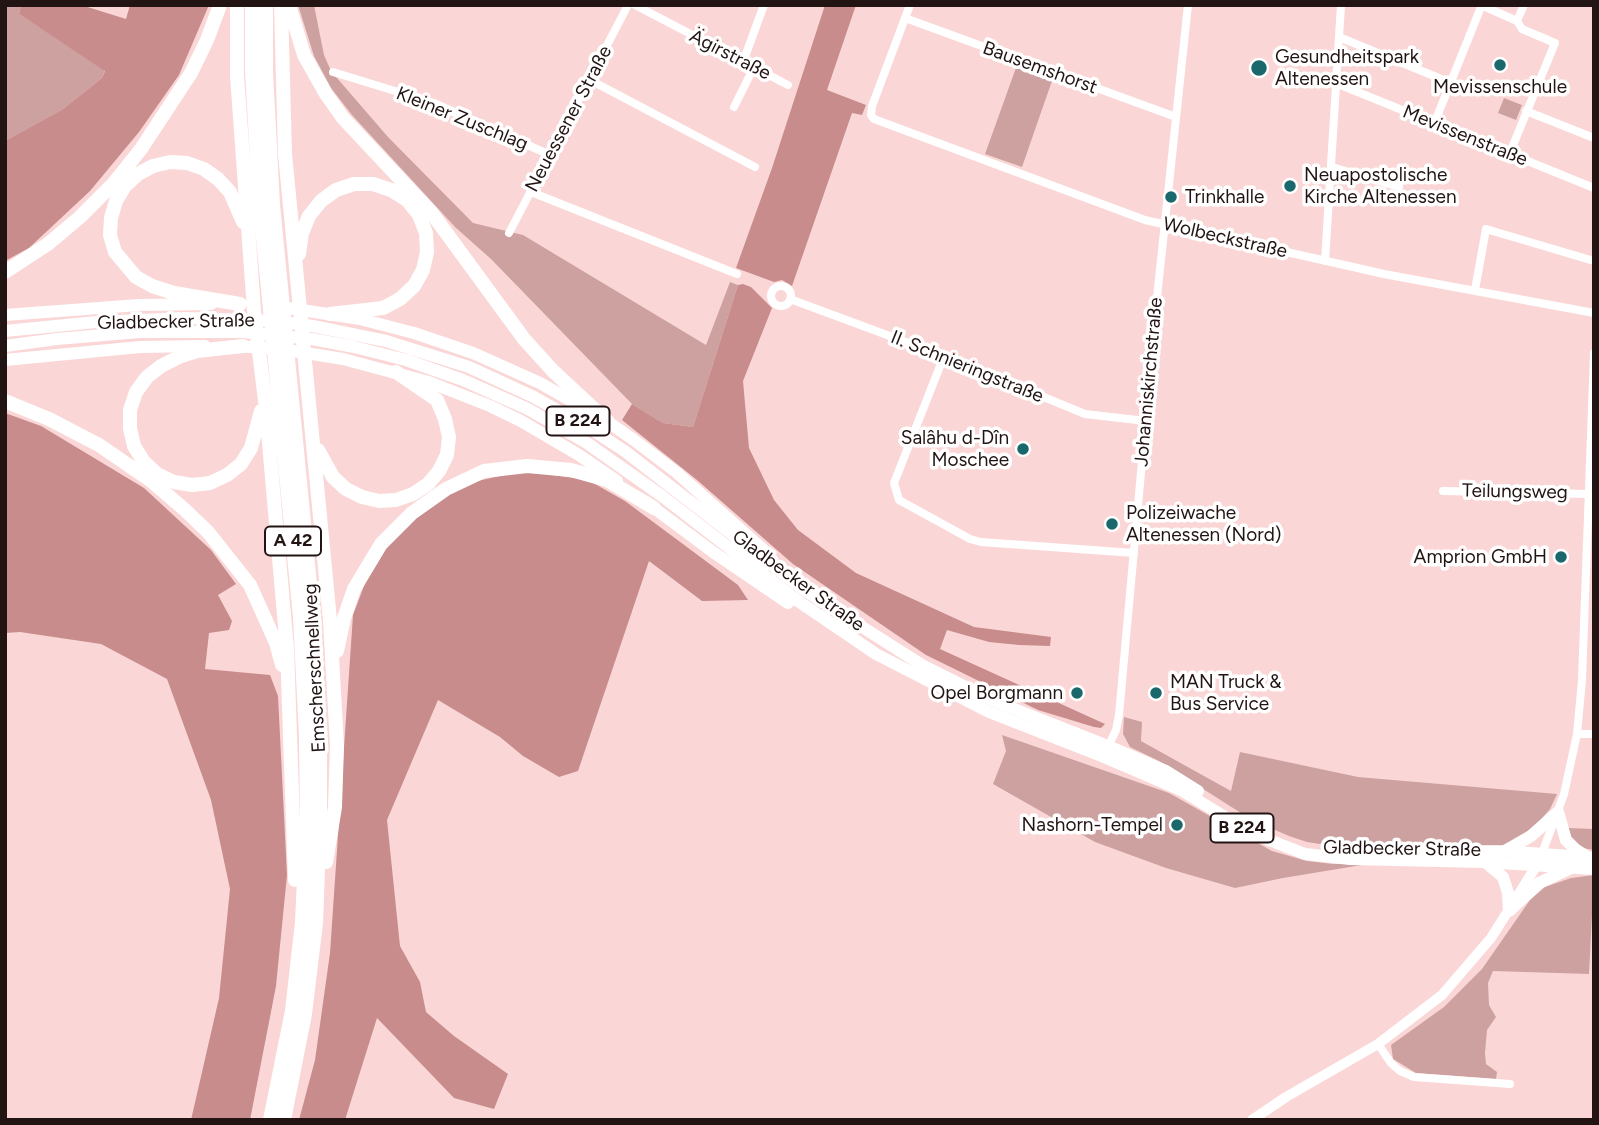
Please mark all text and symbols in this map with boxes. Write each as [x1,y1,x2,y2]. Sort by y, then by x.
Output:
street label: Ägirstraße [686,25,774,85]
street label: Bausemshorst [980,37,1100,99]
street label: Neuessener Straße [521,42,617,196]
place label: Gesundheitspark Altenessen [1275,46,1419,90]
marker: Mevissenschule [1492,57,1508,73]
marker: Gesundheitspark Altenessen [1249,58,1269,78]
place label: Mevissenschule [1433,76,1567,98]
street label: Kleiner Zuschlag [393,82,531,156]
street label: Mevissenstraße [1399,101,1531,171]
place label: Neuapostolische Kirche Altenessen [1304,164,1457,208]
marker: Neuapostolische Kirche Altenessen [1282,178,1298,194]
place label: Trinkhalle [1185,186,1264,208]
marker: Trinkhalle [1163,189,1179,205]
street label: Wolbeckstraße [1161,213,1289,263]
street label: Johanniskirchstraße [1130,296,1168,468]
street label: Gladbecker Straße [97,309,255,335]
street label: II. Schnieringstraße [887,326,1047,408]
road number: B 224 [546,407,610,436]
place label: Salâhu d-Dîn Moschee [901,427,1009,471]
marker: Salâhu d-Dîn Moschee [1015,441,1031,457]
street label: Teilungsweg [1462,480,1568,504]
place label: Polizeiwache Altenessen (Nord) [1126,502,1282,546]
marker: Polizeiwache Altenessen (Nord) [1104,516,1120,532]
street label: Gladbecker Straße [727,525,869,637]
road number: A 42 [265,526,321,556]
place label: Amprion GmbH [1414,546,1547,568]
marker: Amprion GmbH [1553,549,1569,565]
street label: Emscherschnellweg [299,583,331,753]
place label: MAN Truck & Bus Service [1170,671,1281,715]
place label: Opel Borgmann [931,682,1063,704]
marker: Opel Borgmann [1069,685,1085,701]
marker: MAN Truck & Bus Service [1148,685,1164,701]
place label: Nashorn-Tempel [1022,814,1163,836]
road number: B 224 [1210,814,1274,842]
marker: Nashorn-Tempel [1169,817,1185,833]
street label: Gladbecker Straße [1323,836,1481,862]

